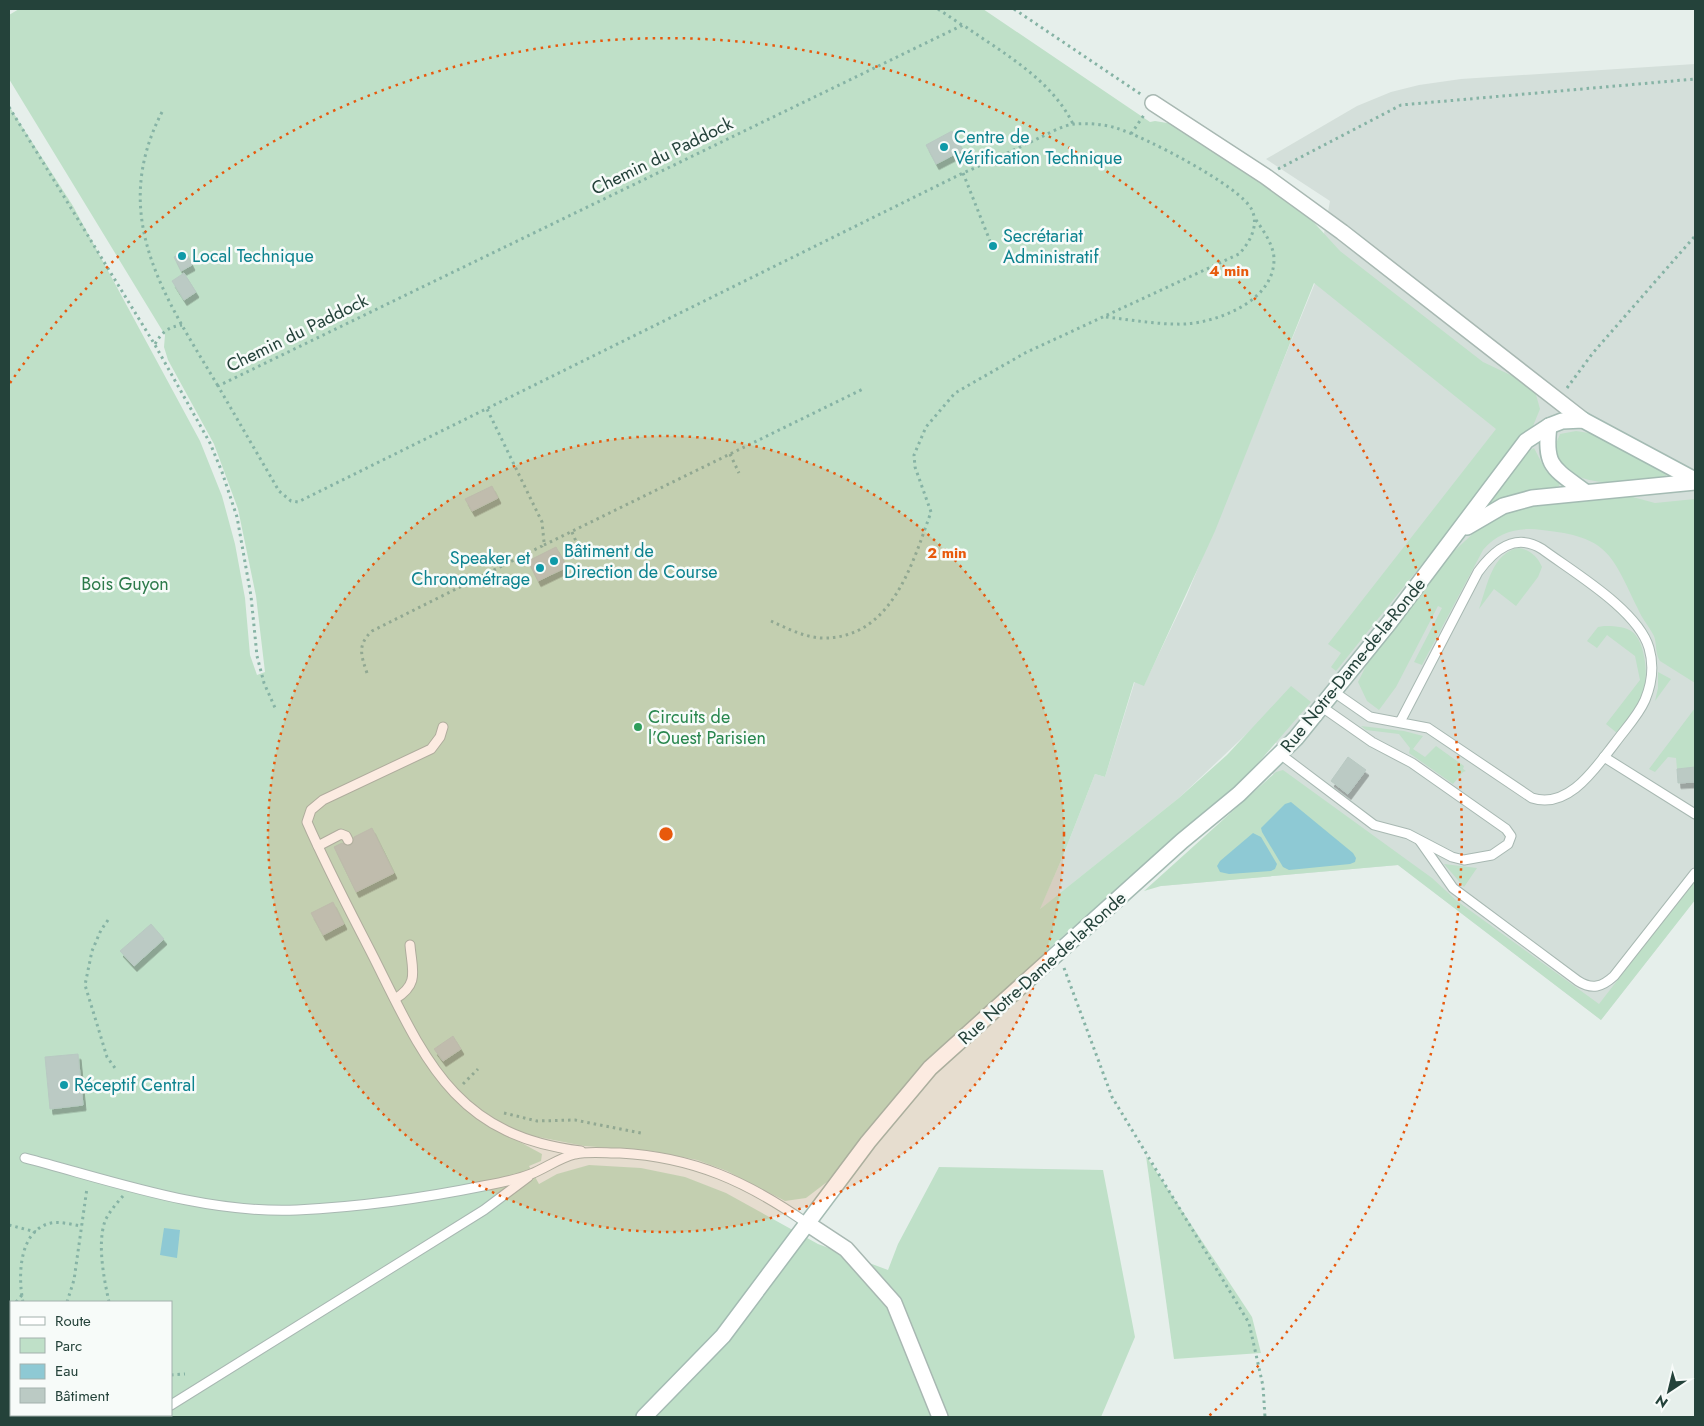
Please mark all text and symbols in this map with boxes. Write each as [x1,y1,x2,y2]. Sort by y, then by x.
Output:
street label: Chemin du Paddock [587,110,737,202]
place label: Centre de Vérification Technique [954,124,1122,171]
marker: Centre de Vérification Technique [938,141,950,153]
place label: Secrétariat Administratif [1003,223,1099,270]
marker: Secrétariat Administratif [987,240,999,252]
place label: Local Technique [192,243,314,269]
marker: Local Technique [176,250,188,262]
text: 4 min [1209,260,1249,282]
street label: Chemin du Paddock [222,287,372,379]
place label: Bâtiment de Direction de Course [564,538,718,585]
text: 2 min [927,542,967,564]
place label: Speaker et Chronométrage [411,545,531,592]
marker: Bâtiment de Direction de Course [548,555,560,567]
marker: Speaker et Chronométrage [534,562,546,574]
park label: Bois Guyon [81,571,169,597]
street label: Rue Notre-Dame-de-la-Ronde [1274,572,1432,758]
place label: Circuits de l’Ouest Parisien [648,704,766,751]
marker: Circuits de l’Ouest Parisien [632,721,644,733]
centre of rings [657,825,675,843]
street label: Rue Notre-Dame-de-la-Ronde [952,885,1132,1051]
place label: Réceptif Central [74,1072,195,1098]
marker: Réceptif Central [58,1079,70,1091]
legend [10,1301,172,1416]
text: Route [55,1310,91,1332]
text: Parc [55,1335,82,1357]
text: Eau [55,1360,78,1382]
north arrow [1644,1366,1694,1416]
text: Bâtiment [55,1385,109,1407]
text: N [1651,1390,1672,1413]

